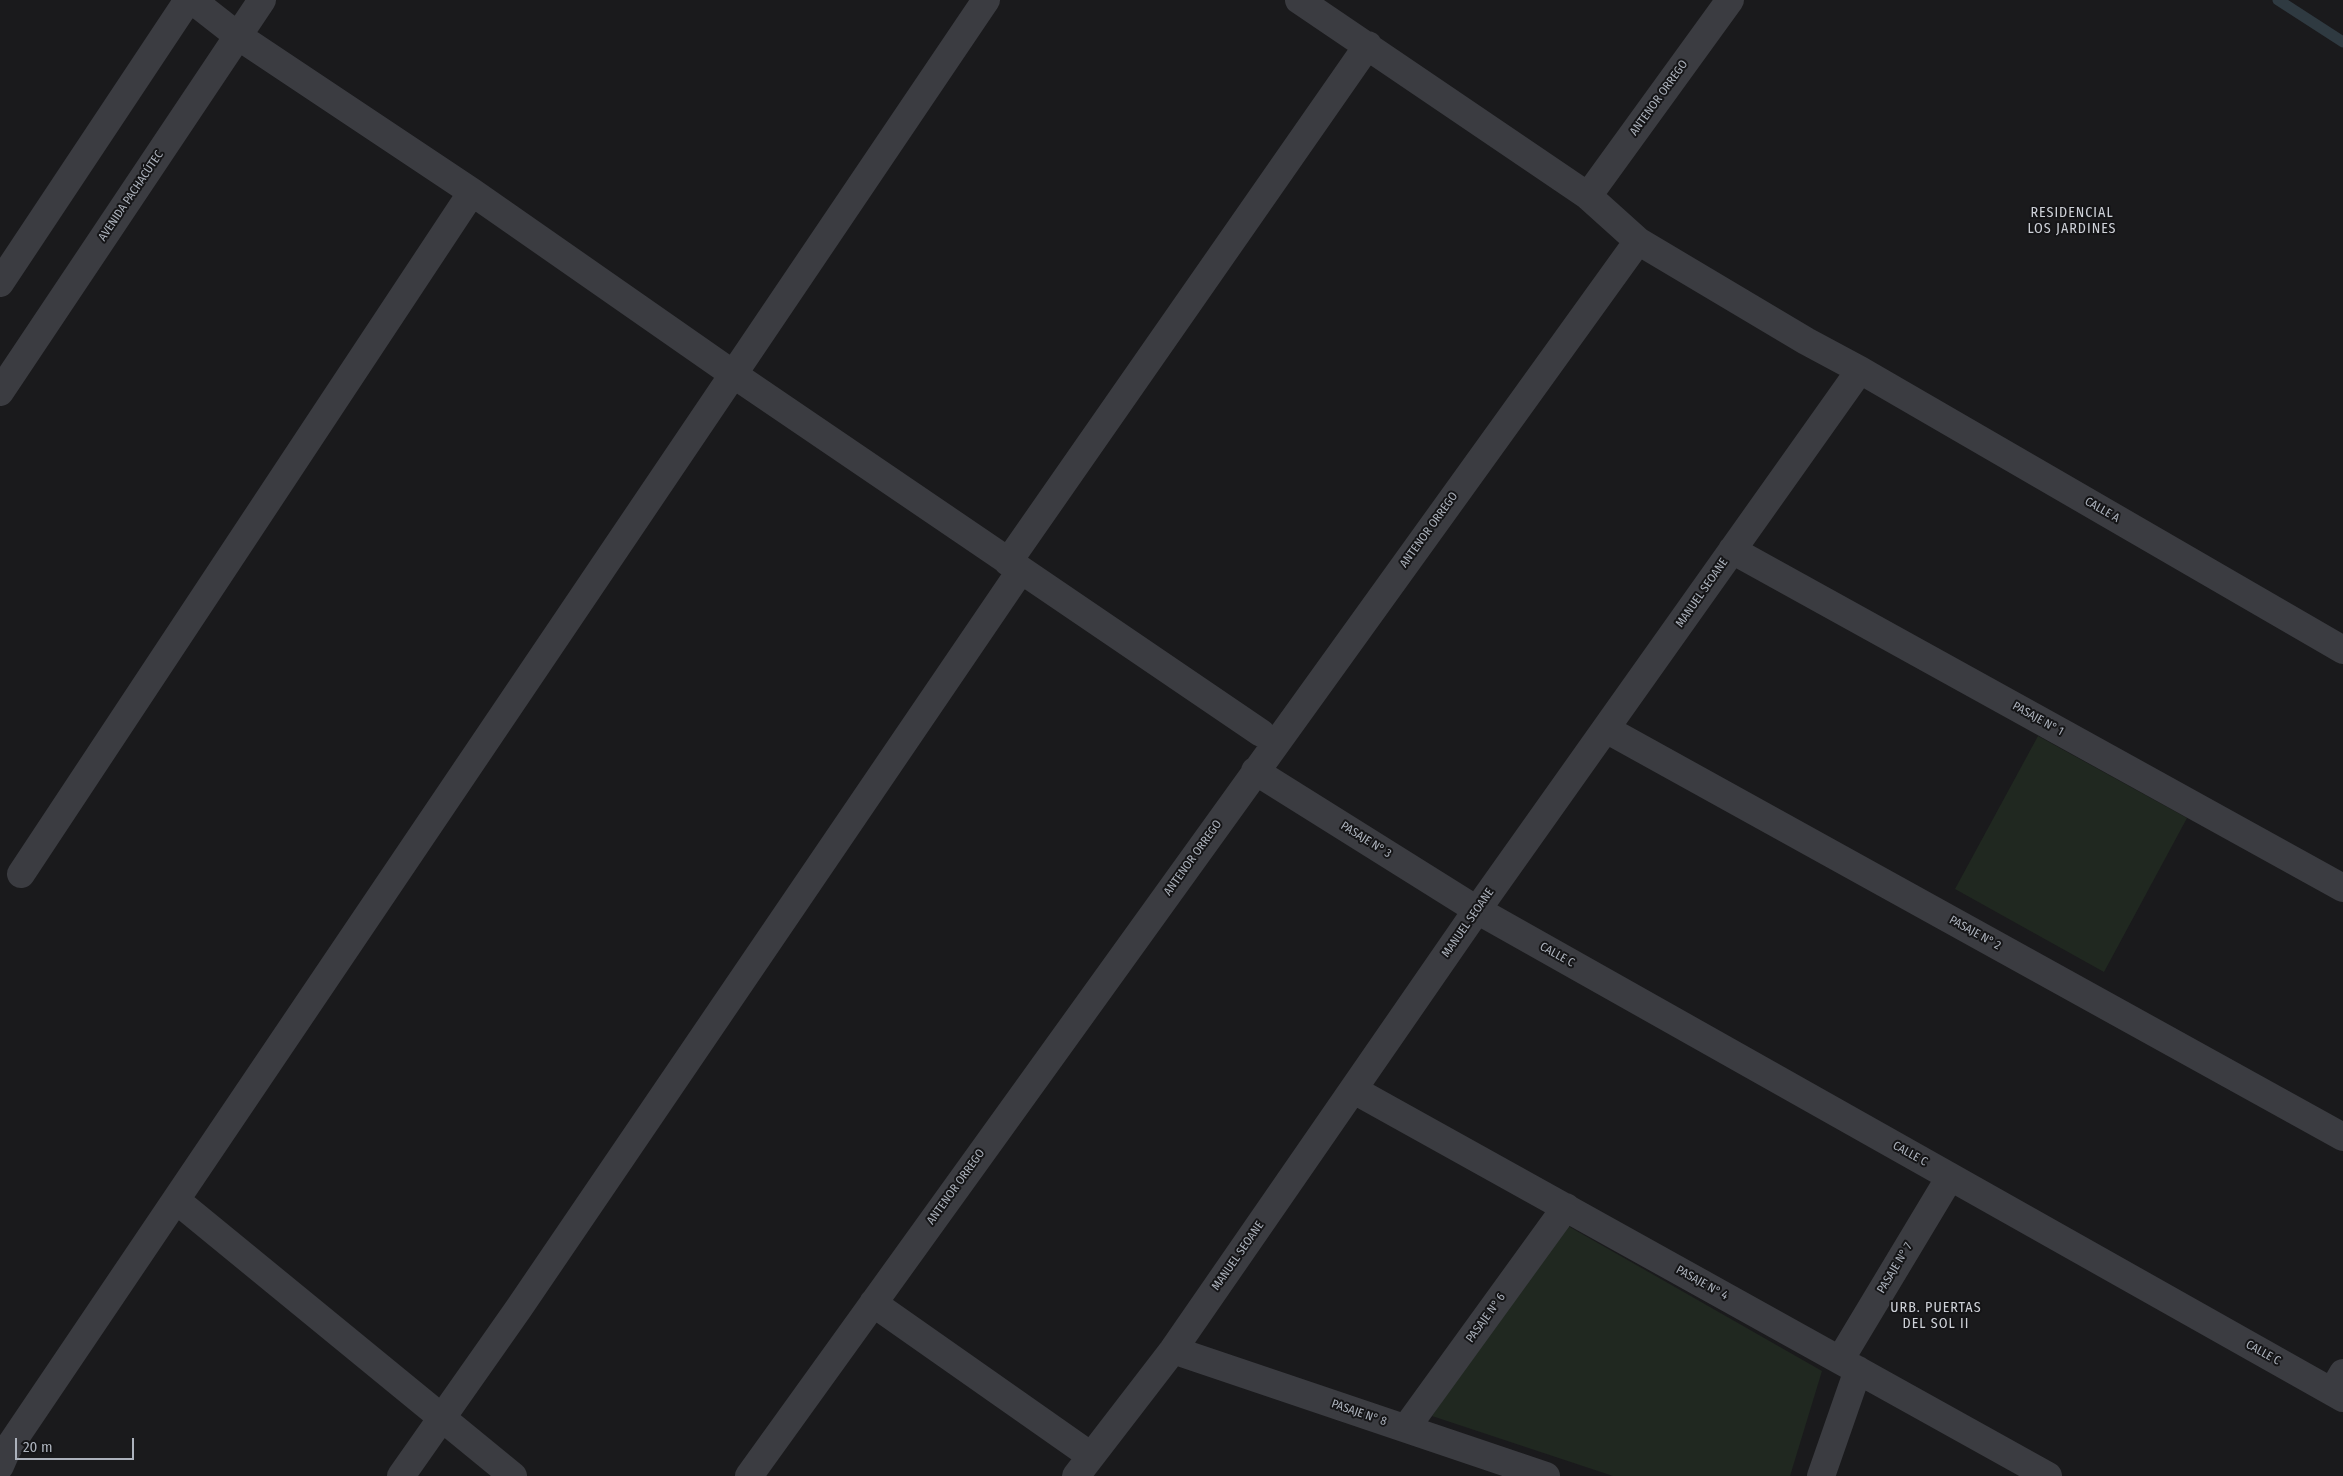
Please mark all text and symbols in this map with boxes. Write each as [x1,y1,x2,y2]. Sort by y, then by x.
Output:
street label: ANTENOR ORREGO [1627,58,1691,138]
street label: AVENIDA PACHACÚTEC [95,148,167,244]
district label: RESIDENCIAL LOS JARDINES [2026,205,2118,238]
street label: ANTENOR ORREGO [1397,490,1461,570]
street label: CALLE A [2082,494,2122,526]
street label: MANUEL SEOANE [1673,556,1731,630]
street label: PASAJE N° 1 [2010,699,2066,739]
street label: ANTENOR ORREGO [1161,818,1225,898]
street label: PASAJE N° 3 [1338,819,1394,861]
street label: MANUEL SEOANE [1439,886,1497,960]
street label: PASAJE N° 2 [1947,913,2003,953]
street label: CALLE C [1537,940,1577,970]
street label: CALLE C [1890,1139,1930,1169]
street label: ANTENOR ORREGO [924,1147,988,1227]
street label: MANUEL SEOANE [1209,1219,1267,1293]
street label: PASAJE N° 7 [1874,1240,1916,1296]
street label: PASAJE N° 4 [1673,1263,1731,1303]
street label: PASAJE N° 6 [1463,1291,1509,1345]
district label: URB. PUERTAS DEL SOL II [1889,1300,1983,1332]
street label: CALLE C [2243,1338,2283,1368]
street label: PASAJE N° 8 [1329,1397,1389,1429]
scale bar [18,1428,136,1460]
text: 20 m [23,1438,53,1456]

